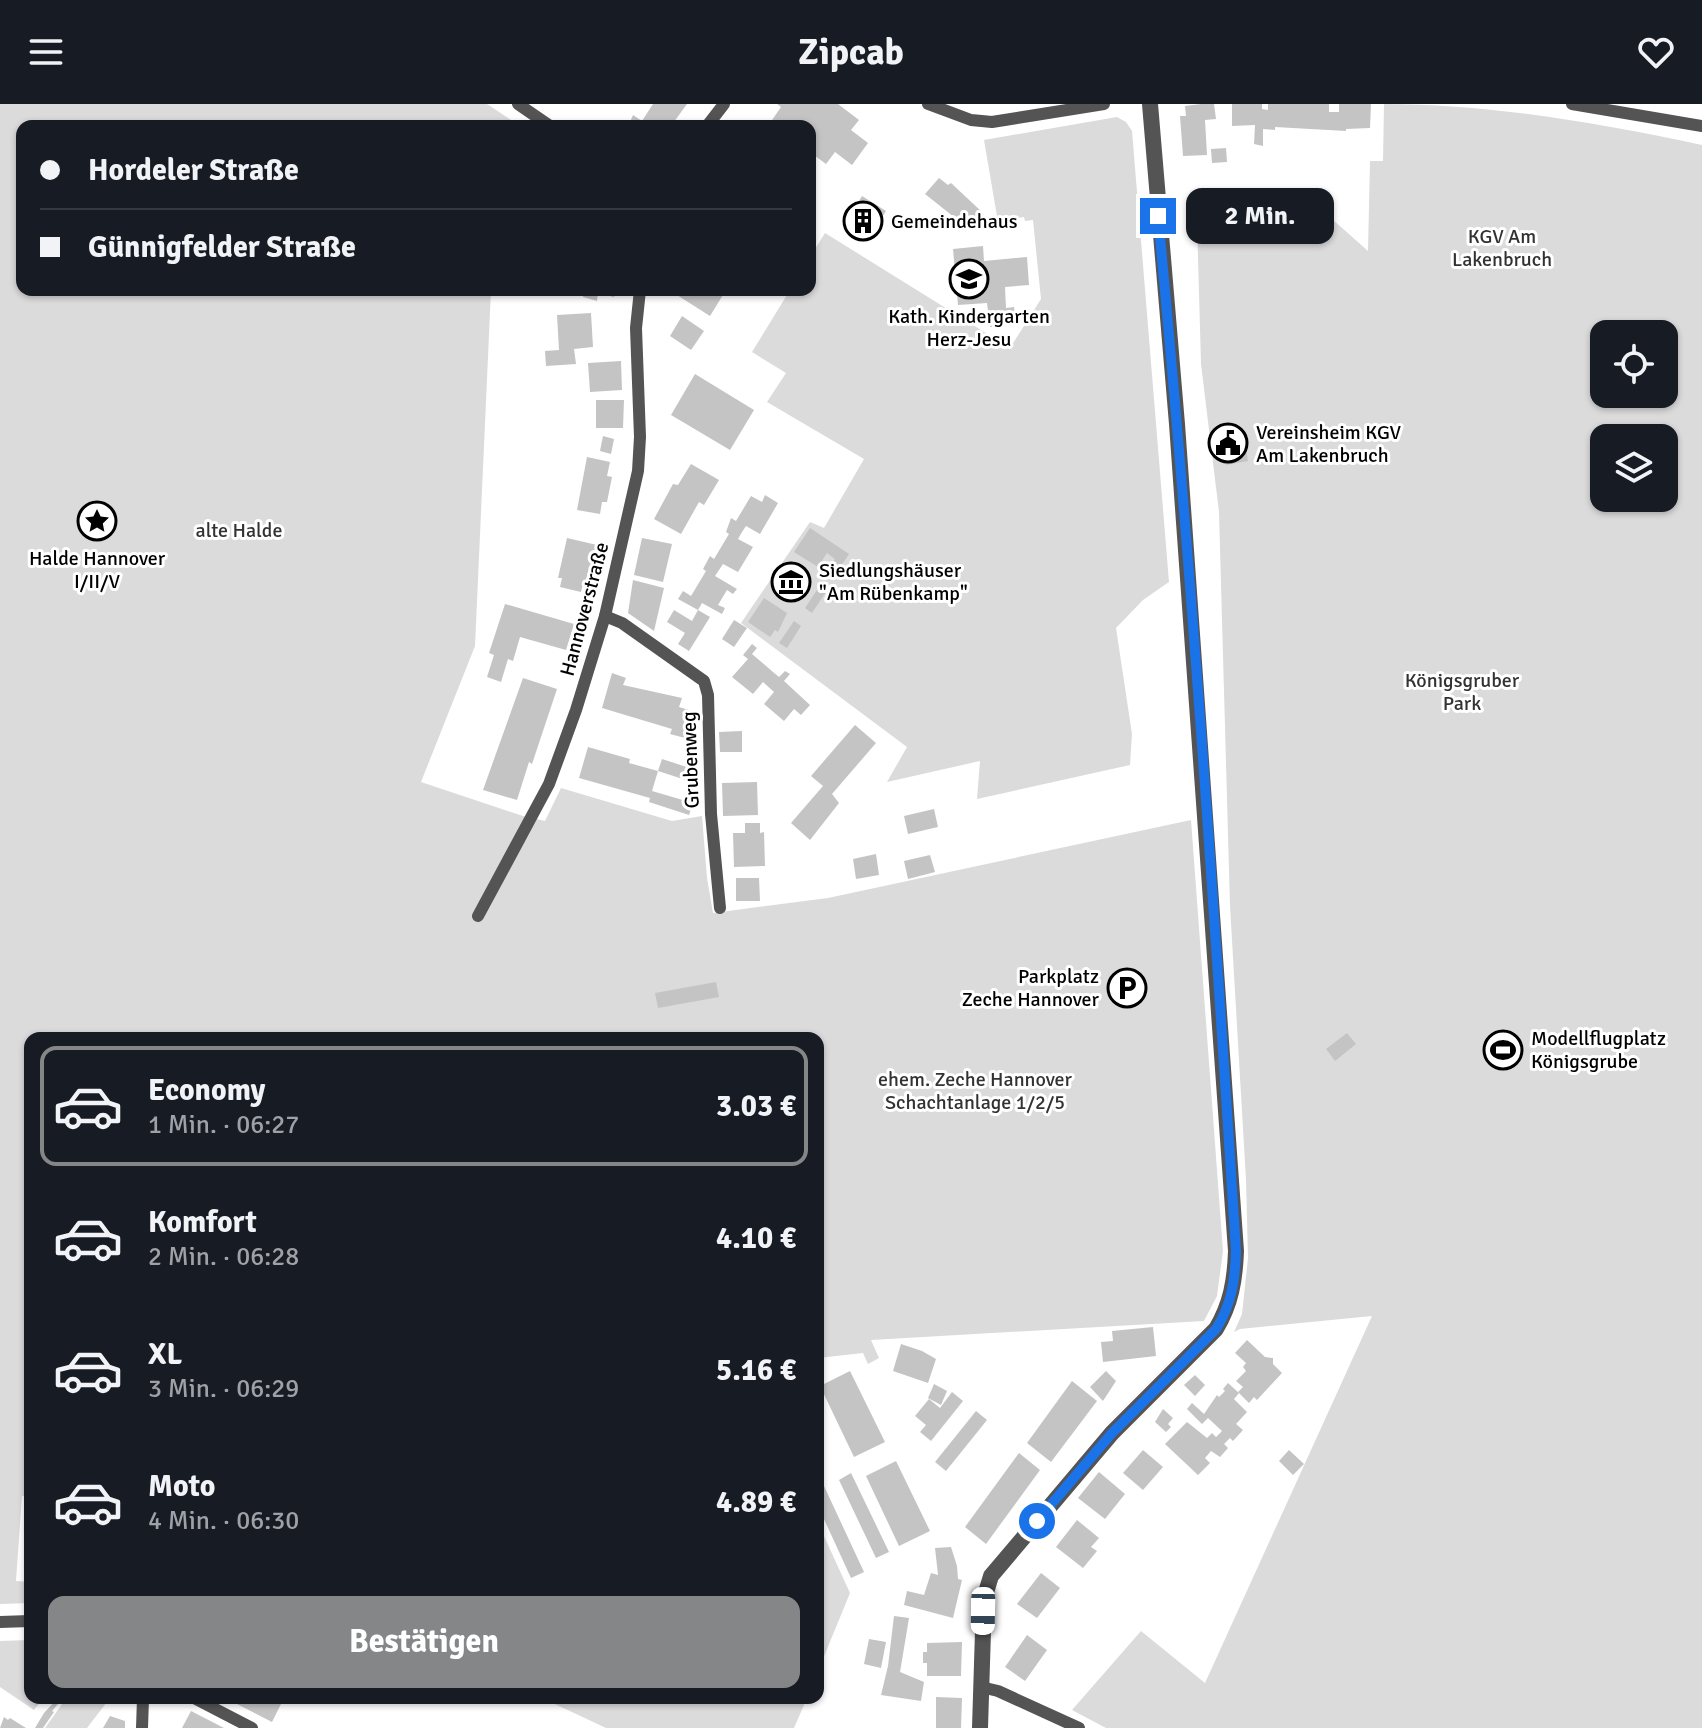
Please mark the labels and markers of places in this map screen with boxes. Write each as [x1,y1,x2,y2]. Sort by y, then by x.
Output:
building icon: Gemeindehaus [842,200,884,242]
place label: Gemeindehaus [891,209,1018,234]
school or university icon: Kath. Kindergarten Herz-Jesu [948,258,990,300]
place label: Kath. Kindergarten Herz-Jesu [888,304,1050,352]
place label: Vereinsheim KGV Am Lakenbruch [1256,420,1402,468]
public building icon: Vereinsheim KGV Am Lakenbruch [1207,422,1249,464]
place icon: Halde Hannover I/II/V [76,500,118,542]
place label: Halde Hannover I/II/V [29,546,166,594]
place label: Siedlungshäuser "Am Rübenkamp" [819,558,968,606]
museum icon: Siedlungshäuser "Am Rübenkamp" [770,561,812,603]
place label: Parkplatz Zeche Hannover [962,964,1100,1012]
parking icon: Parkplatz Zeche Hannover [1106,967,1148,1009]
place label: Modellflugplatz Königsgrube [1531,1026,1666,1074]
sports icon: Modellflugplatz Königsgrube [1482,1029,1524,1071]

